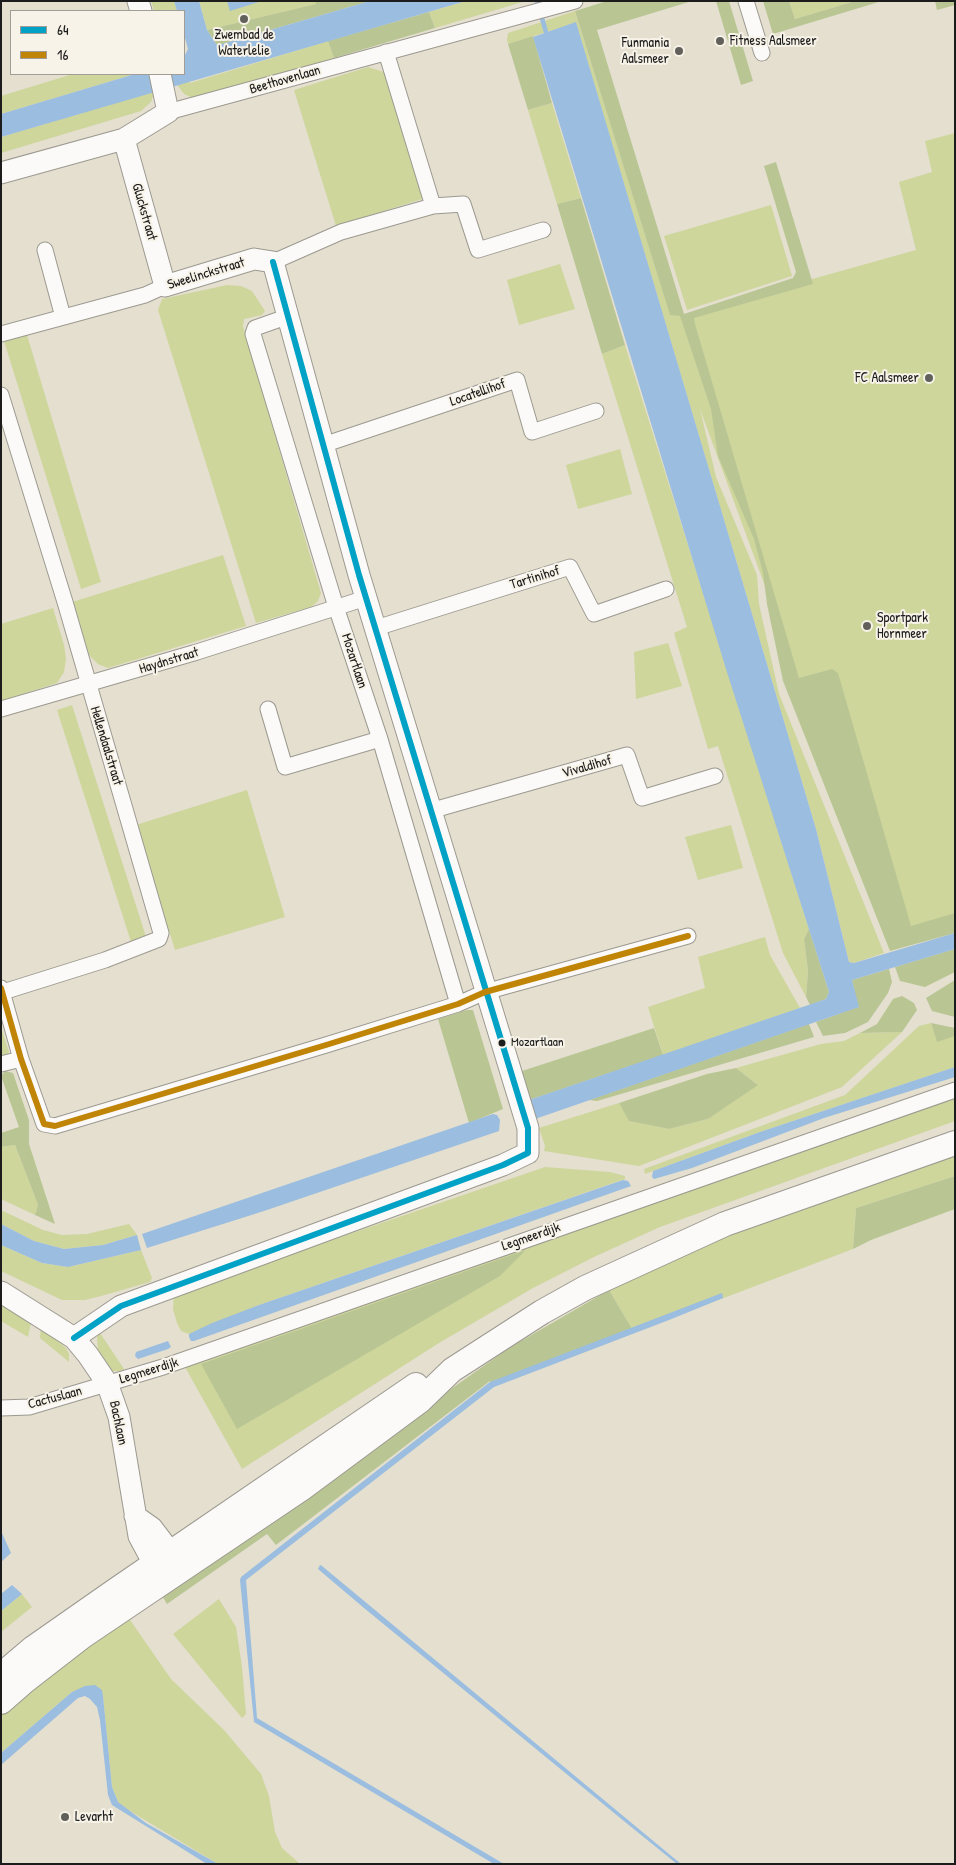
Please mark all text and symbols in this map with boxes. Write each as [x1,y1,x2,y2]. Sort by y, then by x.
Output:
legend [10,10,185,75]
marker: Zwembad de Waterlelie [238,13,250,25]
text: 64 [57,19,69,40]
place label: Zwembad de Waterlelie [214,27,274,59]
place label: Fitness Aalsmeer [730,33,817,49]
place label: Funmania Aalsmeer [622,35,669,68]
marker: Fitness Aalsmeer [714,35,726,47]
text: 16 [57,44,68,65]
marker: Funmania Aalsmeer [673,45,685,57]
street label: Beethovenlaan [248,62,322,98]
street label: Gluckstraat [128,181,160,243]
street label: Sweelinckstraat [165,254,247,294]
place label: FC Aalsmeer [855,370,919,386]
marker: FC Aalsmeer [923,372,935,384]
street label: Locatellihof [448,376,508,410]
street label: Tartinihof [508,562,562,594]
place label: Sportpark Hornmeer [877,610,928,642]
marker: Sportpark Hornmeer [861,620,873,632]
street label: Mozartlaan [337,631,371,691]
street label: Haydnstraat [137,644,201,678]
street label: Hellendaalstraat [86,705,126,787]
street label: Vivaldihof [560,752,614,782]
place label: Mozartlaan [511,1035,564,1051]
marker: Mozartlaan [497,1038,507,1048]
street label: Legmeerdijk [500,1219,562,1255]
street label: Legmeerdijk [117,1354,181,1388]
street label: Cactuslaan [26,1383,84,1413]
street label: Bachlaan [105,1399,131,1447]
place label: Levarht [75,1809,113,1825]
marker: Levarht [59,1811,71,1823]

